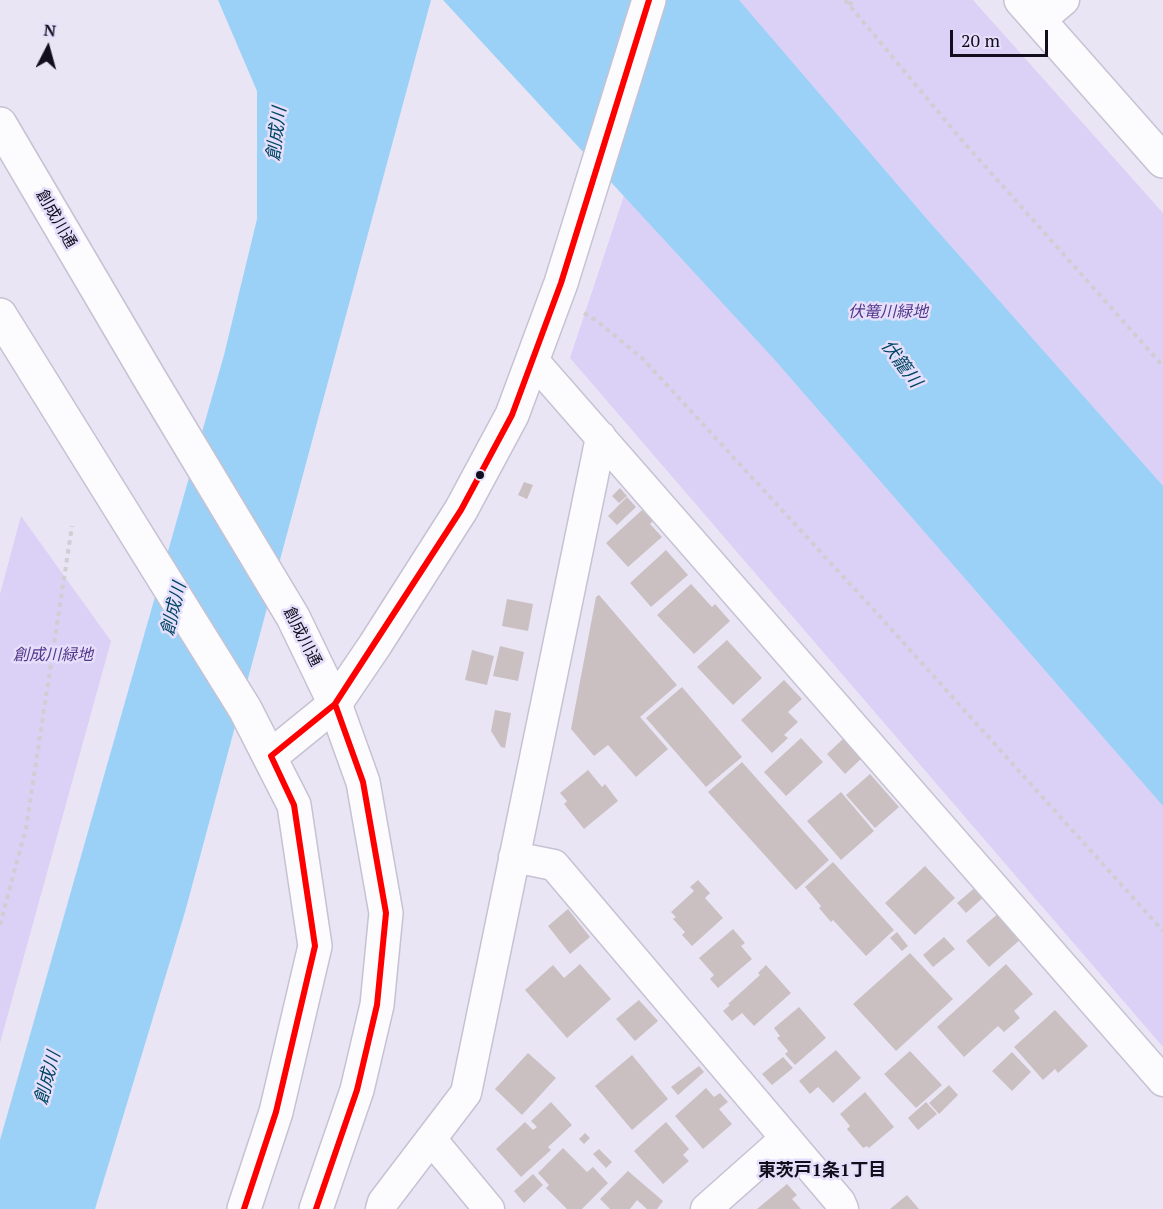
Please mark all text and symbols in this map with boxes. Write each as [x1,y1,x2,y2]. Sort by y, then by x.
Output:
north arrow [18,18,78,78]
scale bar [953,18,1050,56]
text: N [43,19,57,42]
text: 20 m [961,28,1000,52]
water label: 創成川 [263,106,291,162]
street label: 創成川通 [32,186,80,252]
park label: 伏篭川緑地 [848,302,928,322]
water label: 伏籠川 [876,336,926,392]
unlabelled marker [474,469,486,481]
water label: 創成川 [157,580,191,638]
street label: 創成川通 [279,604,325,670]
park label: 創成川緑地 [13,645,93,665]
water label: 創成川 [31,1049,65,1107]
district label: 東茨戸1条1丁目 [758,1160,886,1182]

